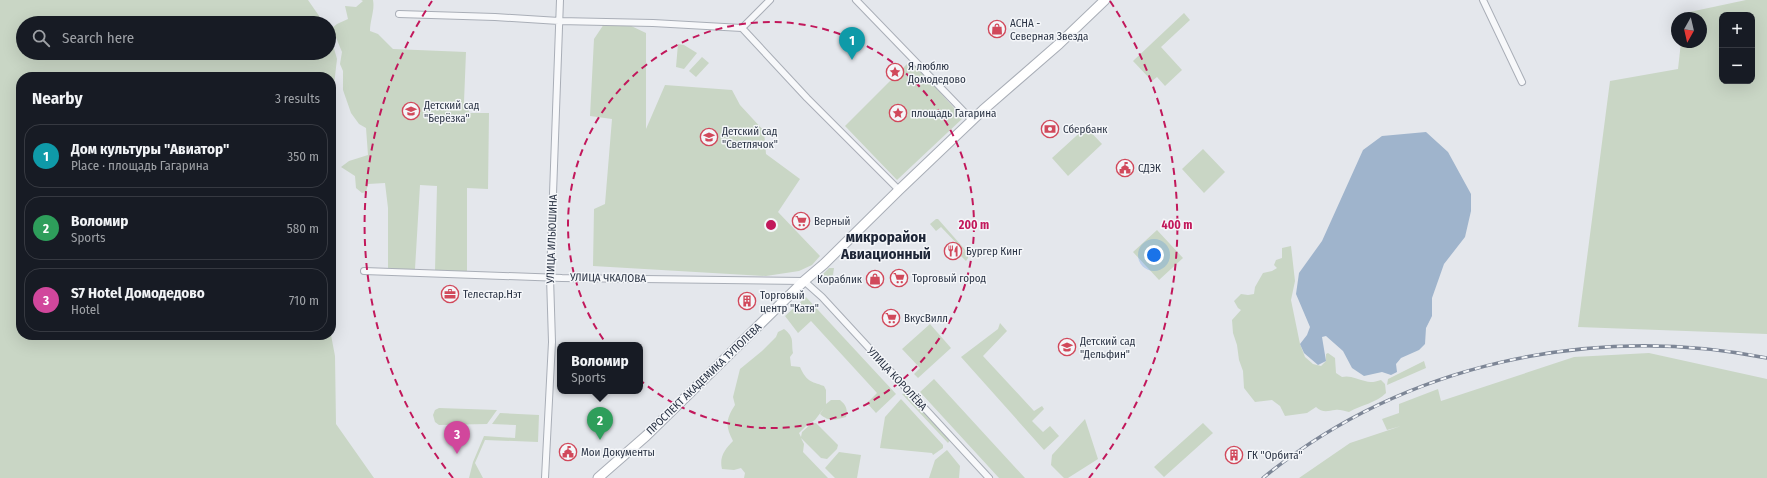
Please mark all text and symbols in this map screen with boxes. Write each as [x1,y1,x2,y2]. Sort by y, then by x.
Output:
north arrow [1671,12,1707,48]
map controls [1719,12,1755,84]
button: + [1719,12,1755,48]
search box [16,16,336,60]
place label: АСНА - Северная Звезда [1010,17,1088,43]
shop icon: АСНА - Северная Звезда [987,19,1007,39]
icon: search [30,27,52,49]
pin: 1 [839,27,865,60]
text: Search here [62,29,134,47]
button: − [1719,48,1755,84]
place label: Я люблю Домодедово [907,60,966,86]
place icon: Я люблю Домодедово [885,62,905,82]
text: Nearby [32,88,83,109]
text: 3 results [275,91,320,106]
place label: Детский сад "Берёзка" [423,99,480,125]
school or university icon: Детский сад "Берёзка" [401,101,421,121]
place icon: площадь Гагарина [888,103,908,123]
place label: площадь Гагарина [911,107,996,120]
bank icon: Сбербанк [1040,119,1060,139]
place label: Сбербанк [1063,123,1108,136]
place label: Детский сад "Светлячок" [721,125,778,151]
school or university icon: Детский сад "Светлячок" [699,127,719,147]
text: Дом культуры "Авиатор" [71,140,229,158]
text: 1 [43,149,49,164]
text: 350 m [287,149,319,164]
text: Place · площадь Гагарина [71,158,209,173]
public building icon: СДЭК [1115,158,1135,178]
place label: СДЭК [1138,162,1161,175]
street label: УЛИЦА ИЛЬЮШИНА [544,194,560,285]
supermarket icon: Верный [791,211,811,231]
text: Воломир [71,212,128,230]
place label: Верный [814,215,850,228]
centre of rings [764,218,778,232]
text: 200 m [958,218,989,232]
text: 400 m [1162,218,1192,232]
text: 2 [43,221,49,236]
text: 580 m [287,221,319,236]
district label: микрорайон Авиационный [840,228,931,263]
text: Sports [71,230,106,245]
restaurant icon: Бургер Кинг [943,241,963,261]
place label: Бургер Кинг [966,245,1023,258]
your location [1144,245,1164,265]
supermarket icon: Торговый город [889,268,909,288]
shop icon: Кораблик [865,269,885,289]
street label: УЛИЦА ЧКАЛОВА [569,271,646,285]
place label: Торговый город [912,272,987,285]
place label: Кораблик [817,273,863,286]
text: S7 Hotel Домодедово [71,284,205,302]
office icon: Телестар.Нэт [440,284,460,304]
place label: Телестар.Нэт [463,288,522,301]
place label: Торговый центр "Катя" [760,289,819,315]
building icon: Торговый центр "Катя" [737,291,757,311]
text: 3 [43,293,49,308]
text: 710 m [289,293,319,308]
text: Hotel [71,302,100,317]
supermarket icon: ВкусВилл [881,308,901,328]
place label: ВкусВилл [904,312,948,325]
street label: ПРОСПЕКТ АКАДЕМИКА ТУПОЛЕВА [644,320,764,437]
place label: Детский сад "Дельфин" [1079,335,1136,361]
school or university icon: Детский сад "Дельфин" [1057,337,1077,357]
popup [557,342,643,394]
street label: УЛИЦА КОРОЛЁВА [864,344,930,413]
text: Воломир [571,352,629,370]
text: Sports [571,370,606,385]
pin: 2 [587,407,613,440]
pin: 3 [444,421,470,454]
public building icon: Мои Документы [558,442,578,462]
building icon: ГК "Орбита" [1224,445,1244,465]
place label: Мои Документы [581,446,655,459]
place label: ГК "Орбита" [1247,449,1303,462]

